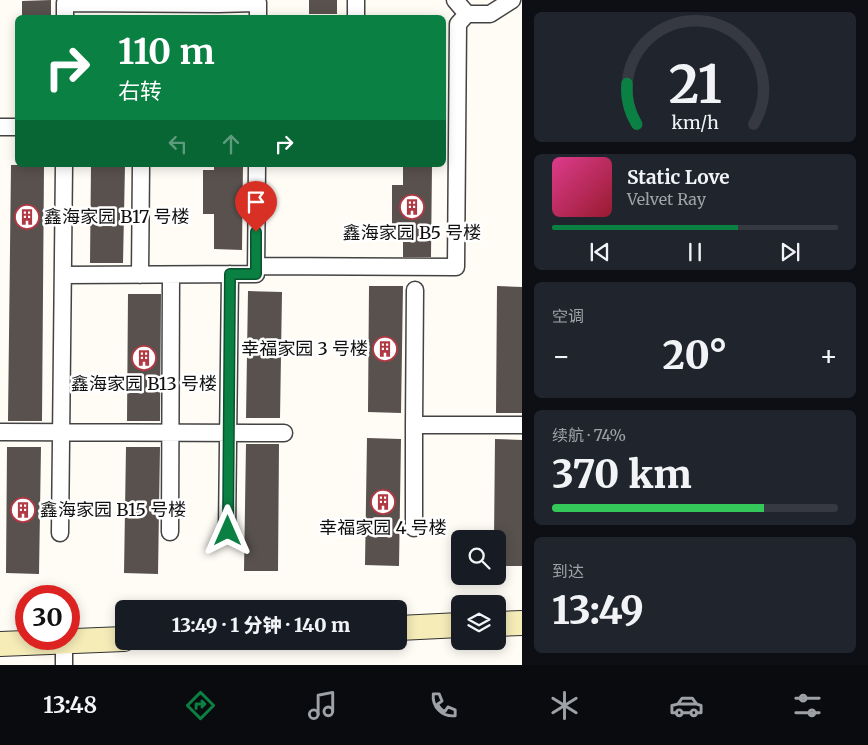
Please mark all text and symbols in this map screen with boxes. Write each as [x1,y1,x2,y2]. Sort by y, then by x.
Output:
text: 110 m [118,30,215,74]
icon: right [35,35,100,100]
text: 21 [668,52,722,117]
text: 右转 [118,77,162,105]
text: km/h [671,111,719,134]
icon: left [164,130,192,158]
icon: ahead [217,130,245,158]
icon: right [270,130,298,158]
text: Static Love [627,165,730,189]
pin [235,181,277,232]
icon: arrive [242,188,270,216]
text: Velvet Ray [627,189,706,209]
building icon: 鑫海家园 B5 号楼 [399,194,425,220]
building icon: 鑫海家园 B17 号楼 [14,204,40,230]
place label: 鑫海家园 B17 号楼 [44,205,190,228]
place label: 鑫海家园 B5 号楼 [343,221,481,244]
icon: previous [586,238,614,266]
icon: pause [681,238,709,266]
icon: next [776,238,804,266]
text: 空调 [552,306,584,326]
text: 20° [663,332,727,379]
building icon: 幸福家园 3 号楼 [372,336,398,362]
place label: 幸福家园 3 号楼 [241,337,368,360]
text: − [552,338,571,374]
text: + [819,338,838,374]
building icon: 鑫海家园 B13 号楼 [131,345,157,371]
place label: 鑫海家园 B13 号楼 [71,372,217,395]
text: 续航 · 74% [552,425,626,445]
text: 370 km [552,451,692,498]
building icon: 幸福家园 4 号楼 [370,489,396,515]
building icon: 鑫海家园 B15 号楼 [10,497,36,523]
place label: 鑫海家园 B15 号楼 [40,498,186,521]
position arrow [201,504,253,556]
place label: 幸福家园 4 号楼 [319,516,447,539]
map controls [451,530,506,650]
button: search [451,530,506,585]
text: 到达 [552,561,584,581]
speed limit sign: 30 [15,585,80,650]
text: 13:49 [552,587,644,634]
button: layers [451,595,506,650]
text: 13:49 · 1 分钟 · 140 m [172,613,350,637]
icon: directions [183,688,218,723]
icon: music [305,688,340,723]
icon: phone [426,688,461,723]
icon: climate [547,688,582,723]
icon: car [669,688,704,723]
icon: filters [790,688,825,723]
text: 13:48 [43,691,97,719]

